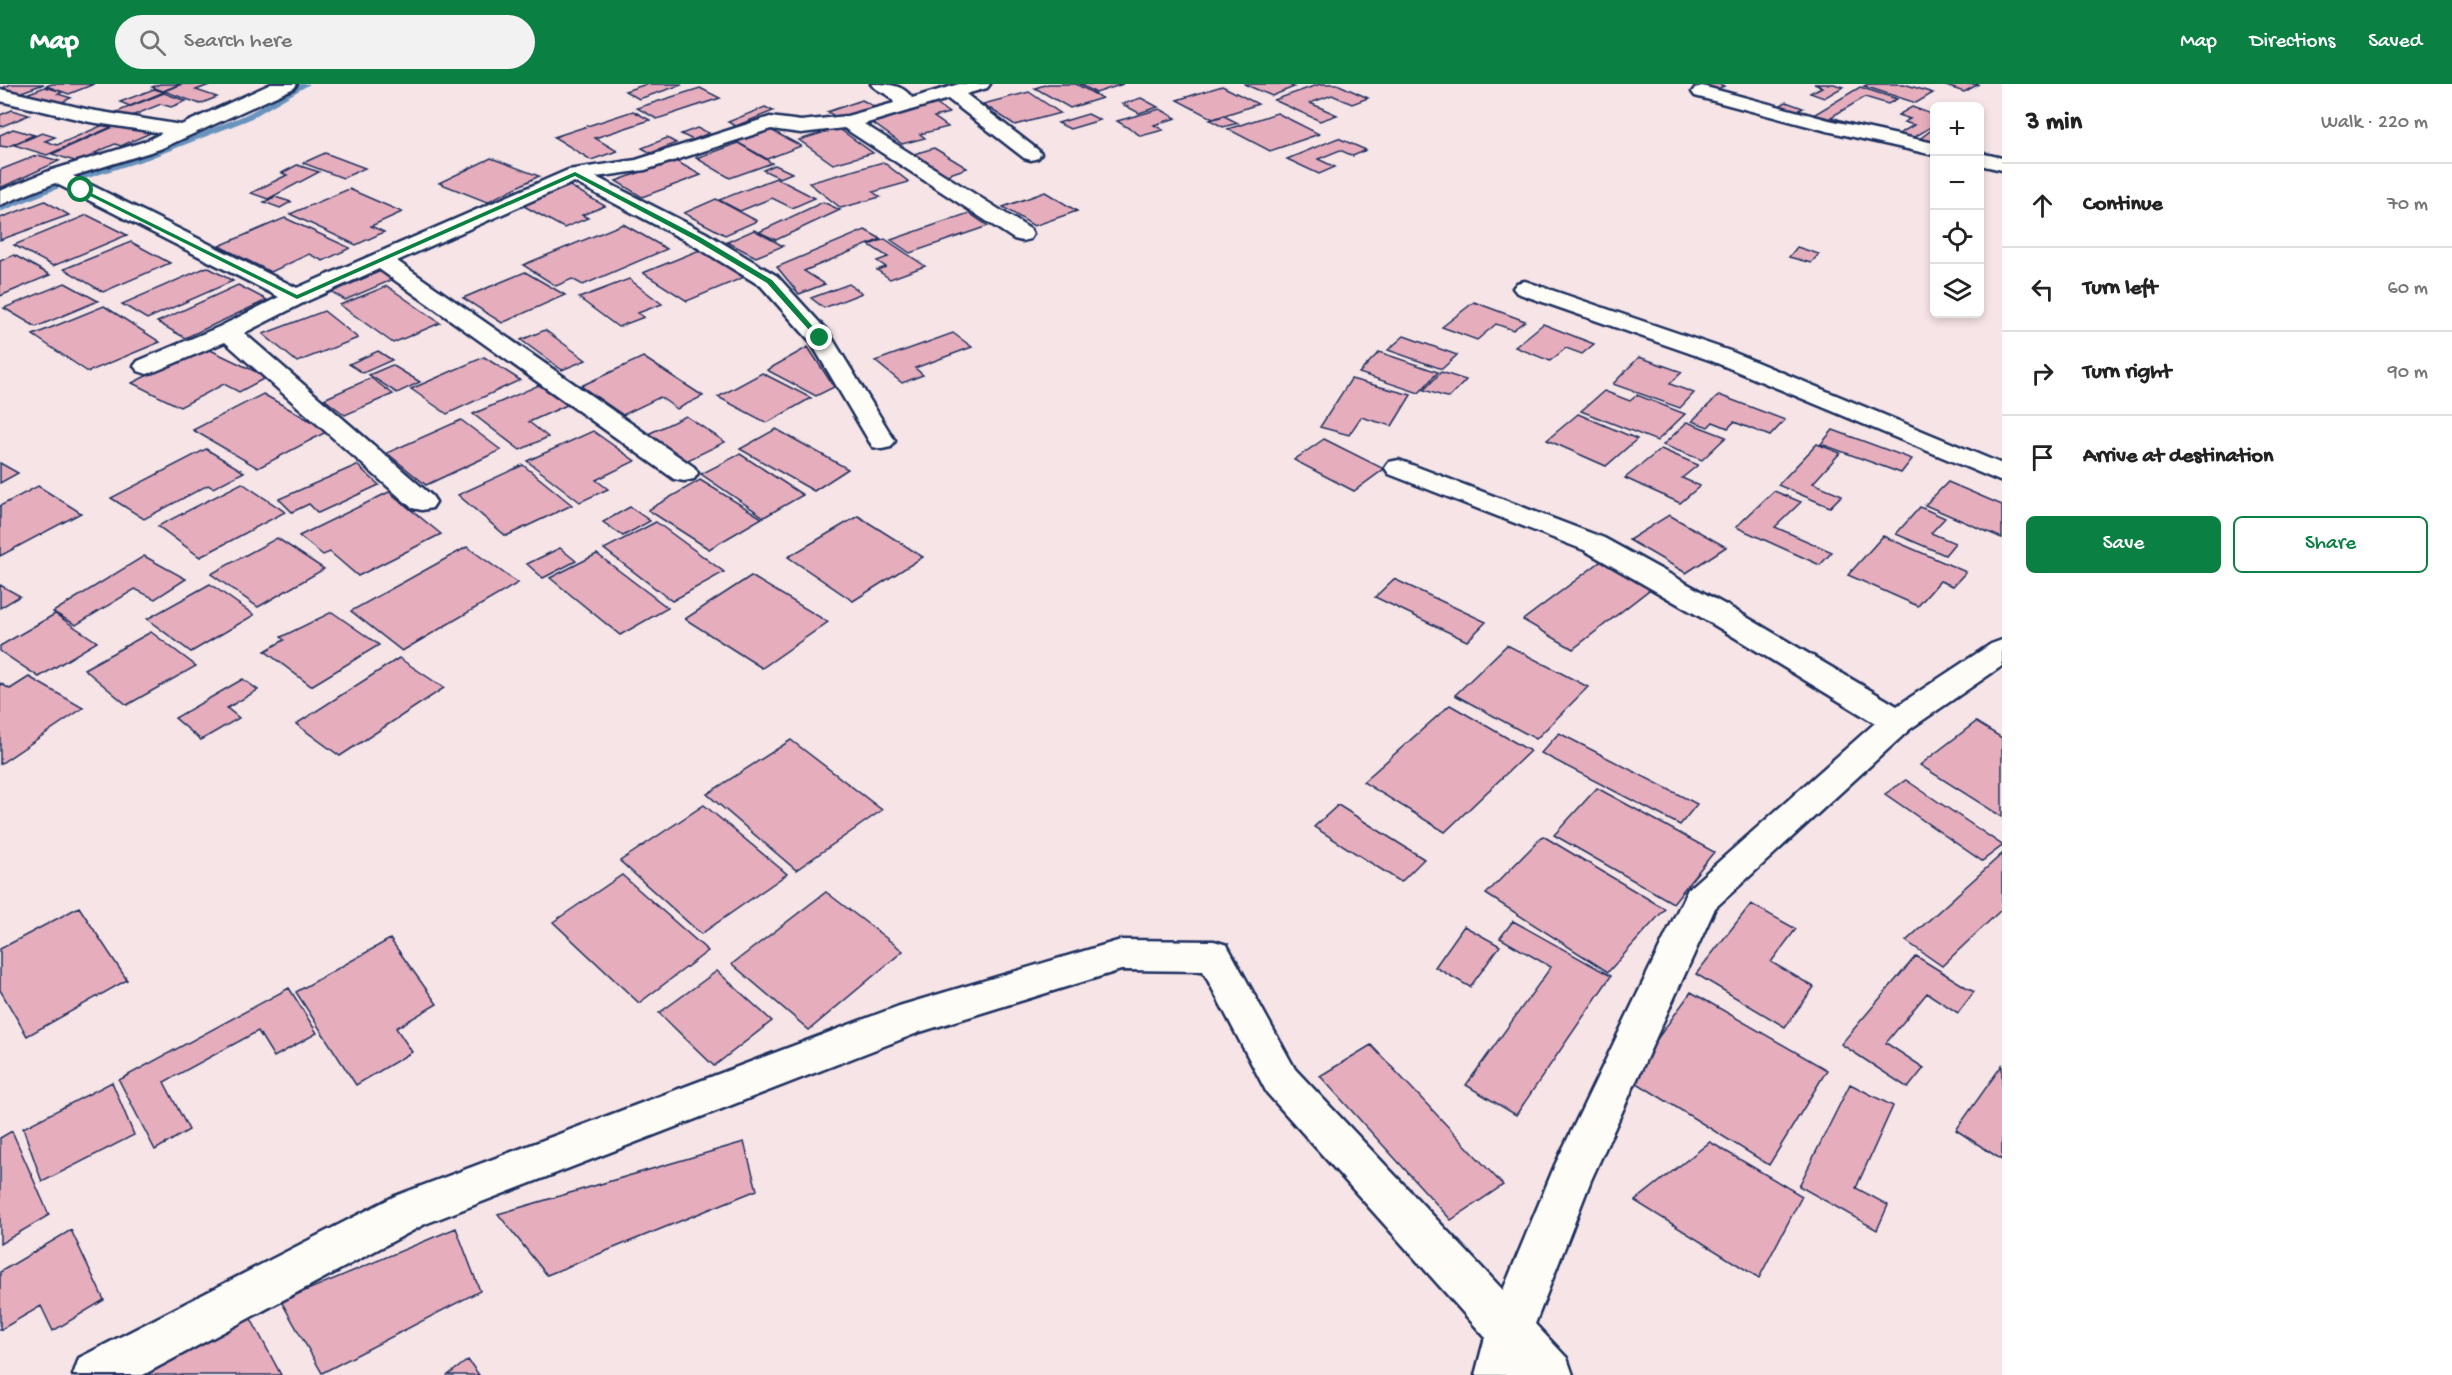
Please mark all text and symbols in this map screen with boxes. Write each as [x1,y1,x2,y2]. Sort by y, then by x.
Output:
search box [115,15,535,69]
text: Map [30,26,79,59]
icon: search [136,26,169,59]
text: Search here [184,29,292,55]
text: Map [2180,30,2217,55]
text: Directions [2250,30,2335,55]
text: Saved [2368,30,2422,55]
map controls [1930,102,1984,318]
button: + [1930,102,1984,156]
text: 3 min [2026,108,2082,139]
text: Walk · 220 m [2321,112,2428,135]
button: − [1930,156,1984,210]
route start [67,176,93,202]
icon: ahead [2026,189,2059,222]
text: Continue [2083,192,2163,218]
text: 70 m [2387,194,2428,217]
button: locate [1930,210,1984,264]
button: layers [1930,264,1984,318]
icon: left [2026,273,2059,306]
text: Turn left [2083,276,2157,302]
text: 60 m [2388,278,2428,301]
route end [806,324,832,350]
icon: right [2026,357,2059,390]
text: Turn right [2083,360,2171,386]
text: 90 m [2388,362,2428,385]
icon: arrive [2026,441,2059,474]
text: Arrive at destination [2083,444,2273,470]
button: Save [2026,516,2221,573]
button: Share [2233,516,2428,573]

